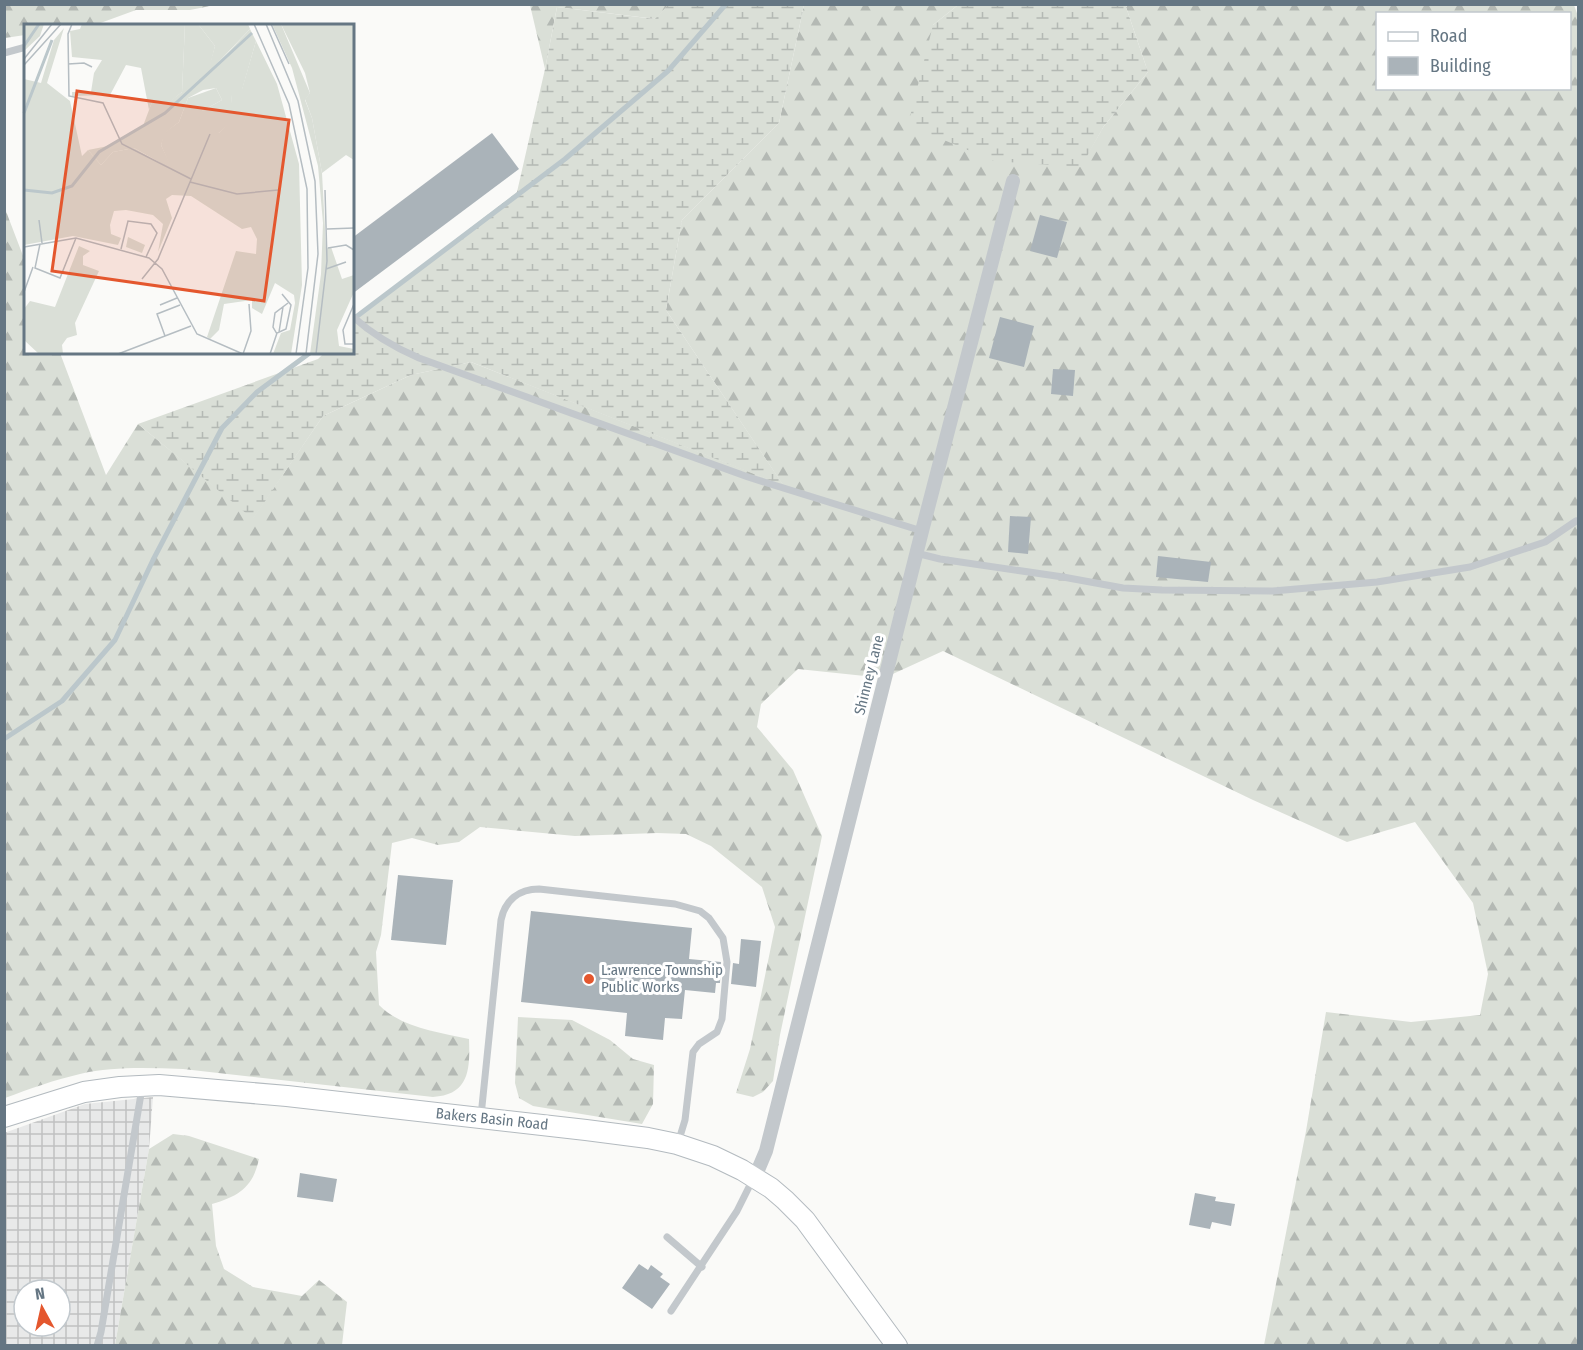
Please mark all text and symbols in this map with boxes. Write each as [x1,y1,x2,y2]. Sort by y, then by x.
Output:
legend [1376,12,1571,90]
inset map [24,24,354,354]
text: Road [1430,25,1467,47]
text: Building [1430,55,1491,77]
street label: Shinney Lane [850,633,888,717]
place label: L:awrence Township Public Works [601,961,723,996]
marker: L:awrence Township Public Works [582,972,596,986]
street label: Bakers Basin Road [435,1104,549,1134]
north arrow [12,1278,72,1338]
text: N [34,1284,46,1304]

